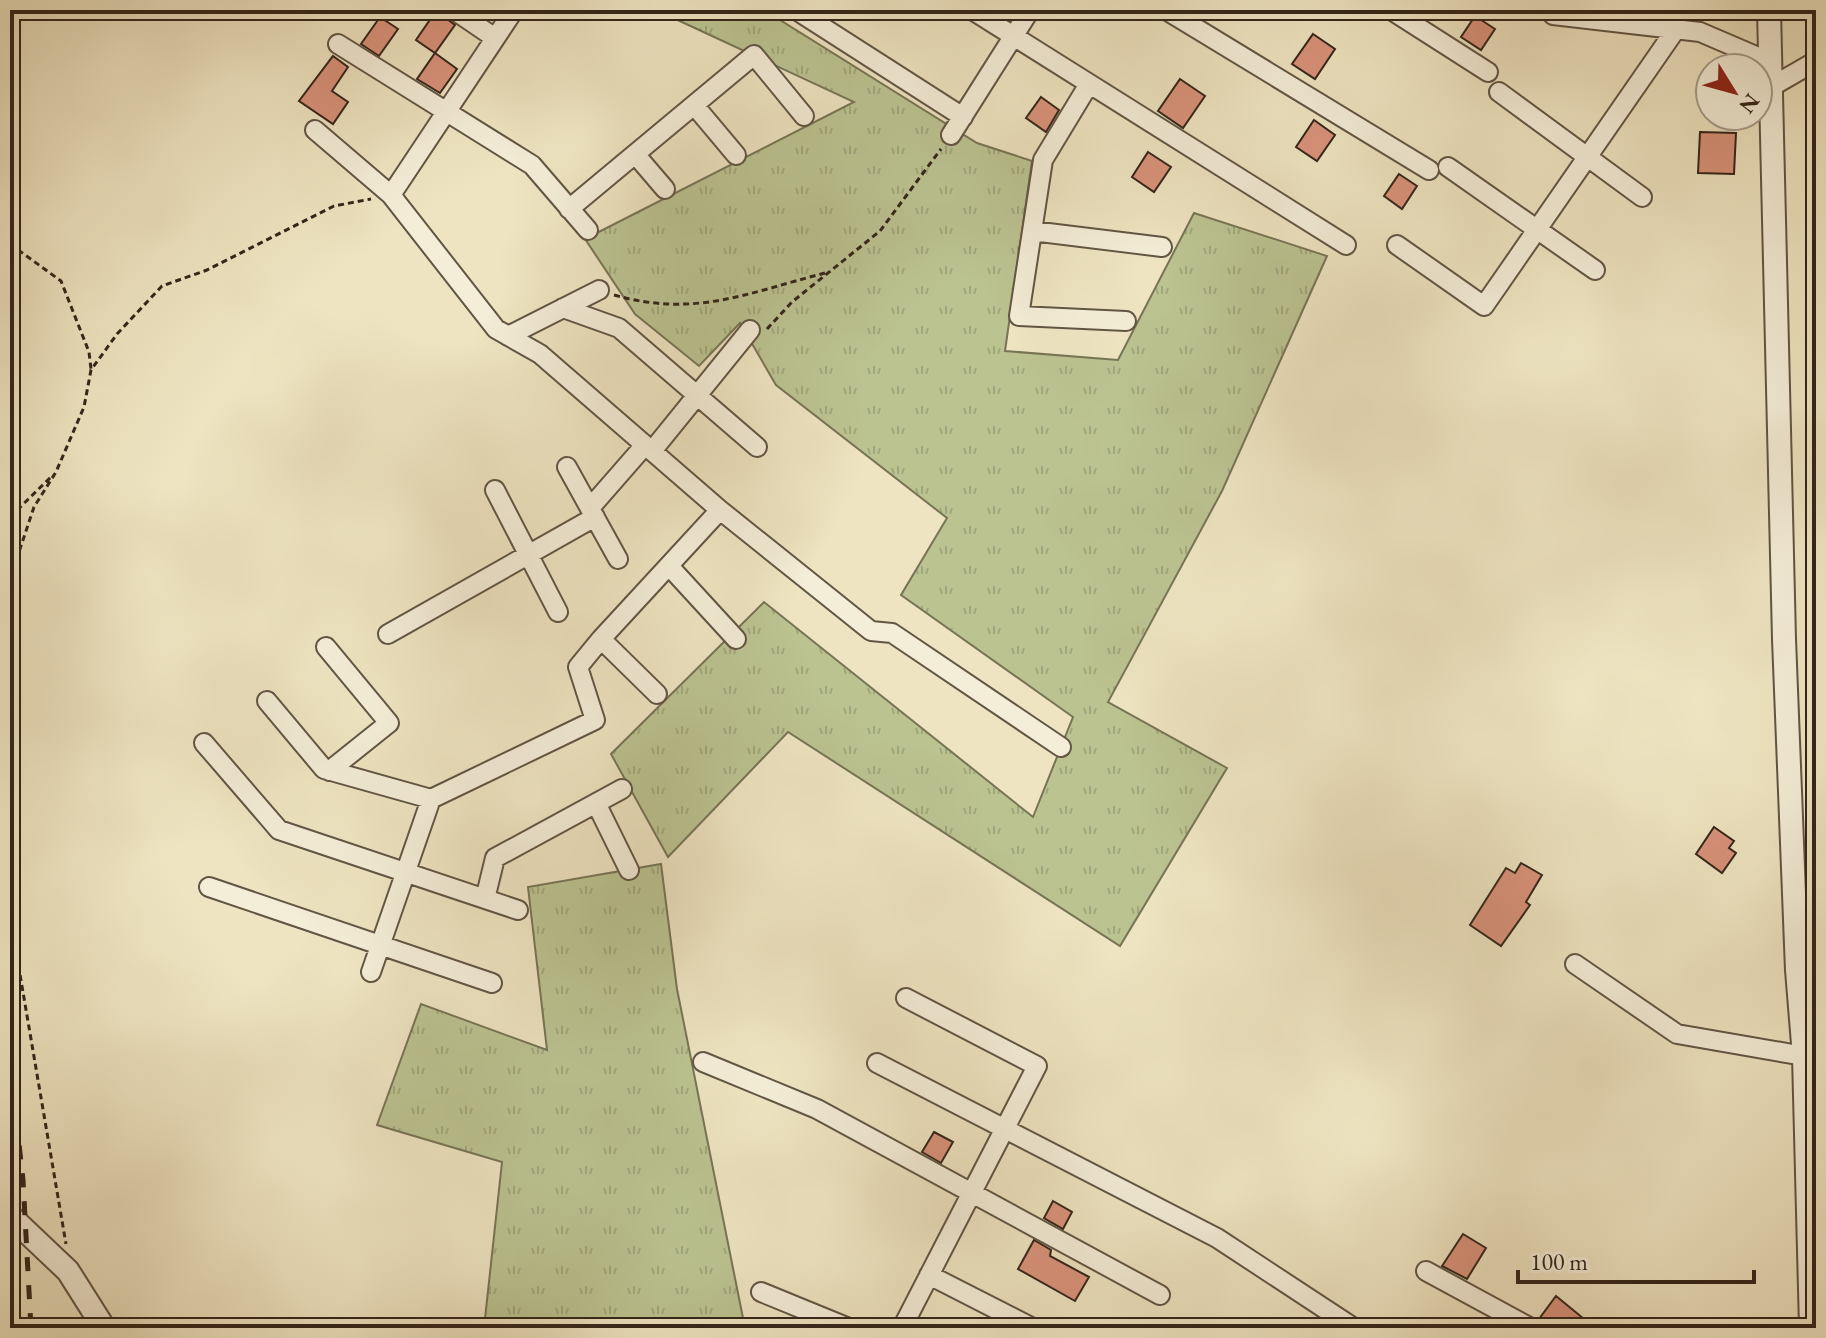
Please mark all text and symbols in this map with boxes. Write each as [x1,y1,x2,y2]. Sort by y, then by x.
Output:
north arrow [1694,52,1774,132]
text: N [1733,88,1767,120]
scale bar [1518,1234,1754,1284]
text: 100 m [1530,1246,1588,1277]

